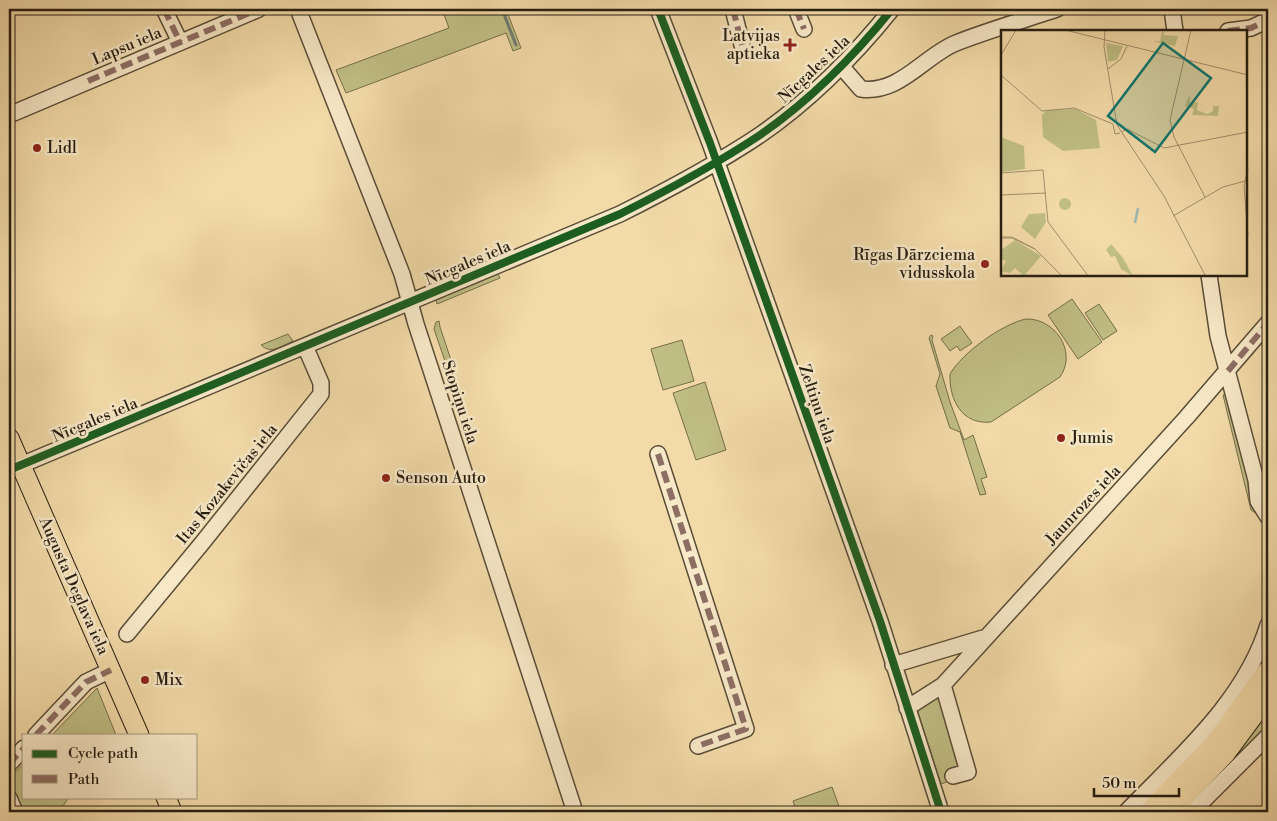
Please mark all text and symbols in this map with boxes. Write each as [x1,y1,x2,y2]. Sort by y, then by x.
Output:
street label: Lapsu iela [89,22,166,70]
place label: Latvijas aptieka [722,26,781,64]
street label: Nīcgales iela [774,30,855,107]
inset map [1001,30,1247,276]
marker: Latvijas aptieka [784,39,796,51]
place label: Lidl [47,138,77,158]
marker: Lidl [31,142,43,154]
street label: Nīcgales iela [422,236,515,290]
place label: Rīgas Dārzciema vidusskola [853,245,976,283]
marker: Rīgas Dārzciema vidusskola [979,258,991,270]
street label: Stopiņu iela [437,358,483,447]
street label: Zeltiņu iela [794,362,840,447]
street label: Nīcgales iela [49,393,142,447]
street label: Itas Kozakevičas iela [172,419,282,548]
place label: Jumis [1070,428,1113,448]
marker: Jumis [1055,432,1067,444]
street label: Jaunrozes iela [1040,460,1126,550]
place label: Senson Auto [396,468,486,488]
marker: Senson Auto [380,472,392,484]
street label: Augusta Deglava iela [34,513,114,659]
place label: Mix [155,670,183,690]
marker: Mix [139,674,151,686]
legend [22,734,198,798]
text: Cycle path [68,744,138,763]
scale bar [1094,766,1180,798]
text: Path [68,770,100,789]
text: 50 m [1102,774,1136,793]

